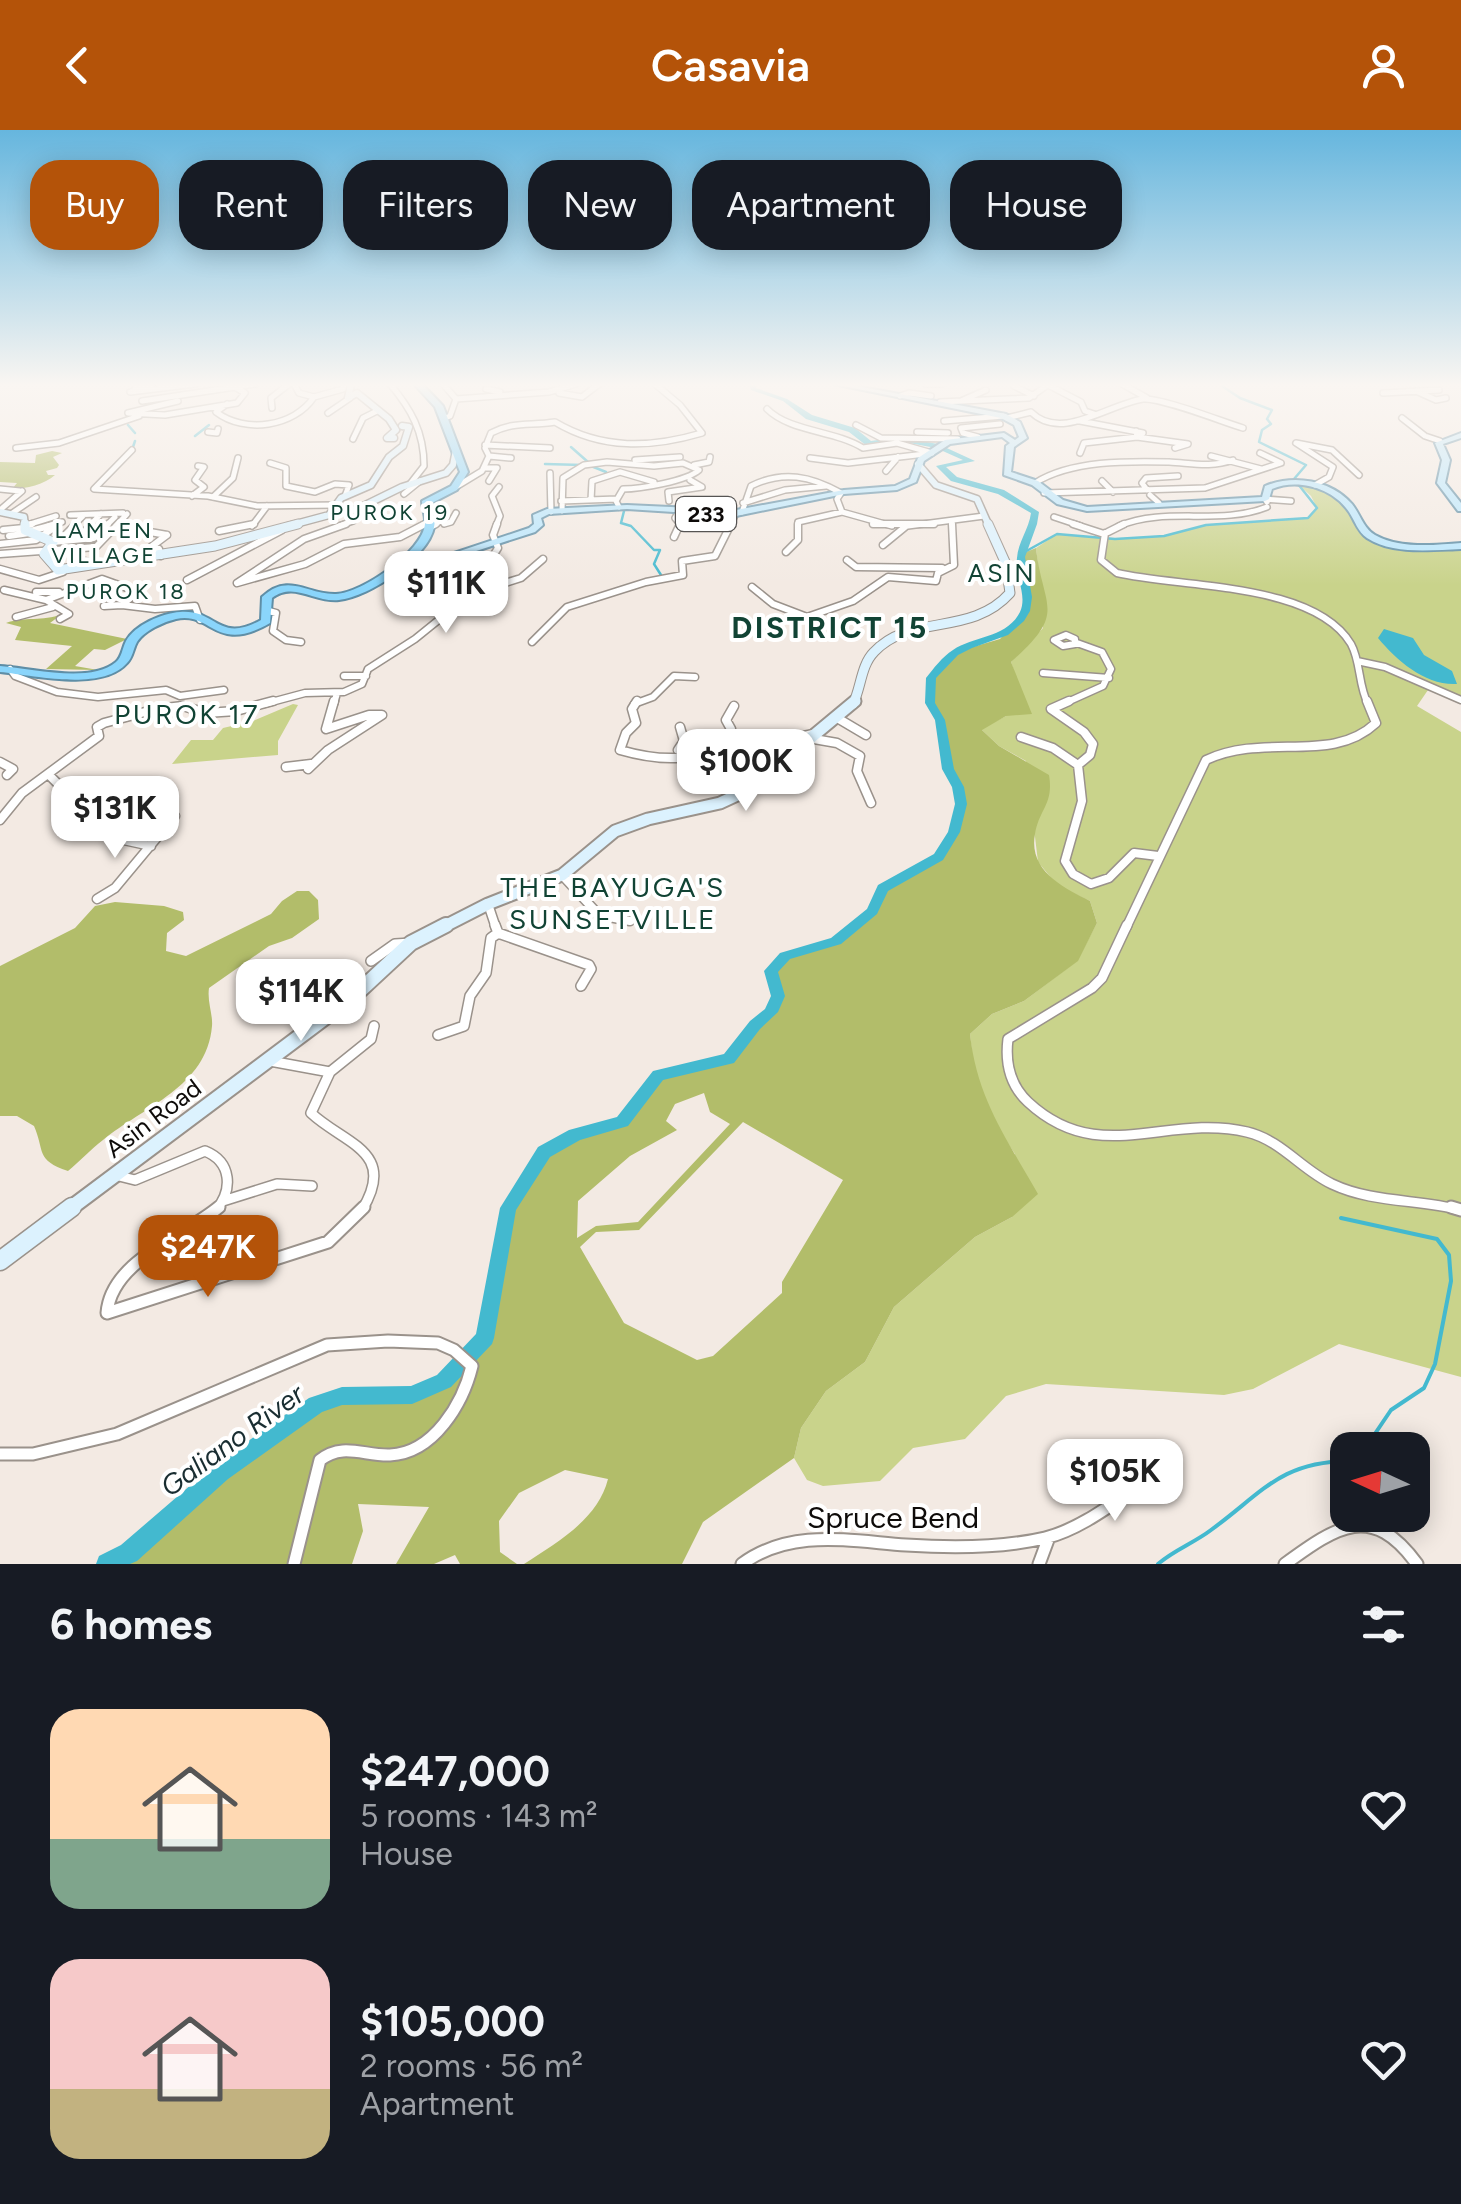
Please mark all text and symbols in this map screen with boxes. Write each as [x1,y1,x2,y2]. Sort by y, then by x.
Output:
icon: back [50,38,105,93]
text: Casavia [651,38,810,92]
icon: person [1356,38,1411,93]
chip: Buy [30,160,159,250]
chip: Rent [179,160,323,250]
chip: Filters [343,160,508,250]
chip: New [528,160,672,250]
chip: Apartment [692,160,930,250]
chip: House [950,160,1122,250]
road number: 233 [676,497,736,531]
district label: PUROK 19 [330,499,450,526]
district label: LAM-EN VILLAGE [51,517,157,569]
pin: $111K [376,551,516,636]
district label: ASIN [968,558,1036,588]
text: $111K [406,564,486,602]
district label: PUROK 18 [66,578,186,605]
district label: DISTRICT 15 [731,609,929,646]
district label: PUROK 17 [114,697,260,731]
pin: $100K [676,729,816,814]
text: $100K [699,742,793,780]
pin: $131K [45,776,185,861]
text: $131K [73,789,157,827]
district label: THE BAYUGA'S SUNSETVILLE [500,870,726,936]
pin: $114K [231,959,371,1044]
text: $114K [258,972,344,1010]
street label: Asin Road [99,1072,207,1164]
pin: $247K [138,1215,278,1300]
text: $247K [160,1228,256,1266]
water label: Galiano River [154,1376,311,1503]
north arrow [1330,1432,1430,1532]
map controls [1330,1432,1430,1532]
pin: $105K [1045,1439,1185,1524]
text: $105K [1069,1452,1161,1490]
street label: Spruce Bend [807,1499,979,1536]
icon: filters [1356,1597,1411,1652]
text: 6 homes [50,1599,212,1650]
text: $247,000 [360,1746,550,1797]
icon: home [130,1749,250,1869]
icon: heart [1356,1782,1411,1837]
text: 5 rooms · 143 m² [360,1797,598,1835]
text: House [360,1835,453,1873]
text: $105,000 [360,1996,545,2047]
icon: home [130,1999,250,2119]
icon: heart [1356,2032,1411,2087]
text: 2 rooms · 56 m² [360,2047,583,2085]
text: Apartment [360,2085,514,2123]

